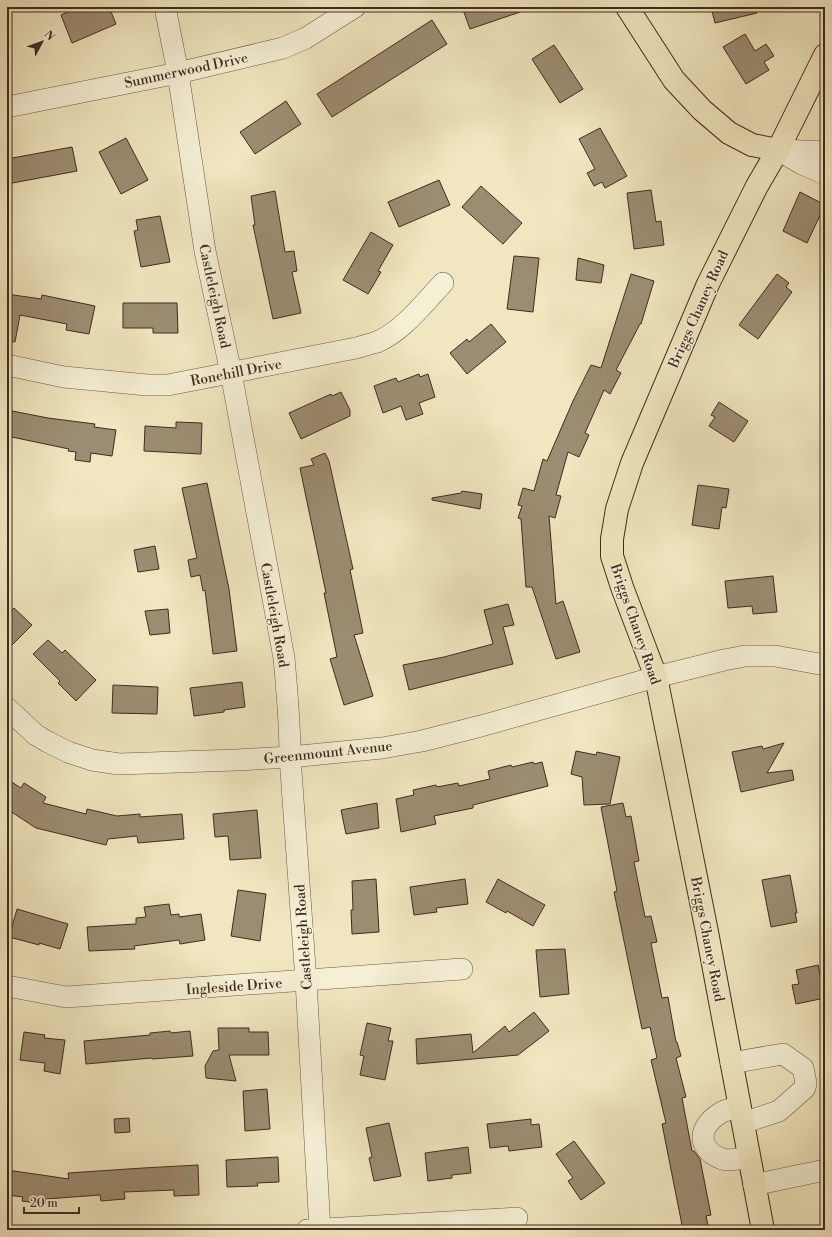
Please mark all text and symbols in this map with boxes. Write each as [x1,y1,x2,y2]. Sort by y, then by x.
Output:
north arrow [22,22,62,62]
text: N [41,28,57,44]
street label: Summerwood Drive [123,49,250,93]
street label: Castleleigh Road [194,242,234,350]
street label: Briggs Chaney Road [664,248,733,372]
street label: Ronehill Drive [189,355,283,391]
street label: Briggs Chaney Road [606,560,664,687]
street label: Castleleigh Road [256,561,292,669]
street label: Greenmount Avenue [263,737,393,769]
street label: Briggs Chaney Road [686,874,728,1003]
street label: Castleleigh Road [291,883,317,990]
street label: Ingleside Drive [185,975,283,999]
scale bar [24,1189,79,1215]
text: 20 m [30,1196,58,1211]

